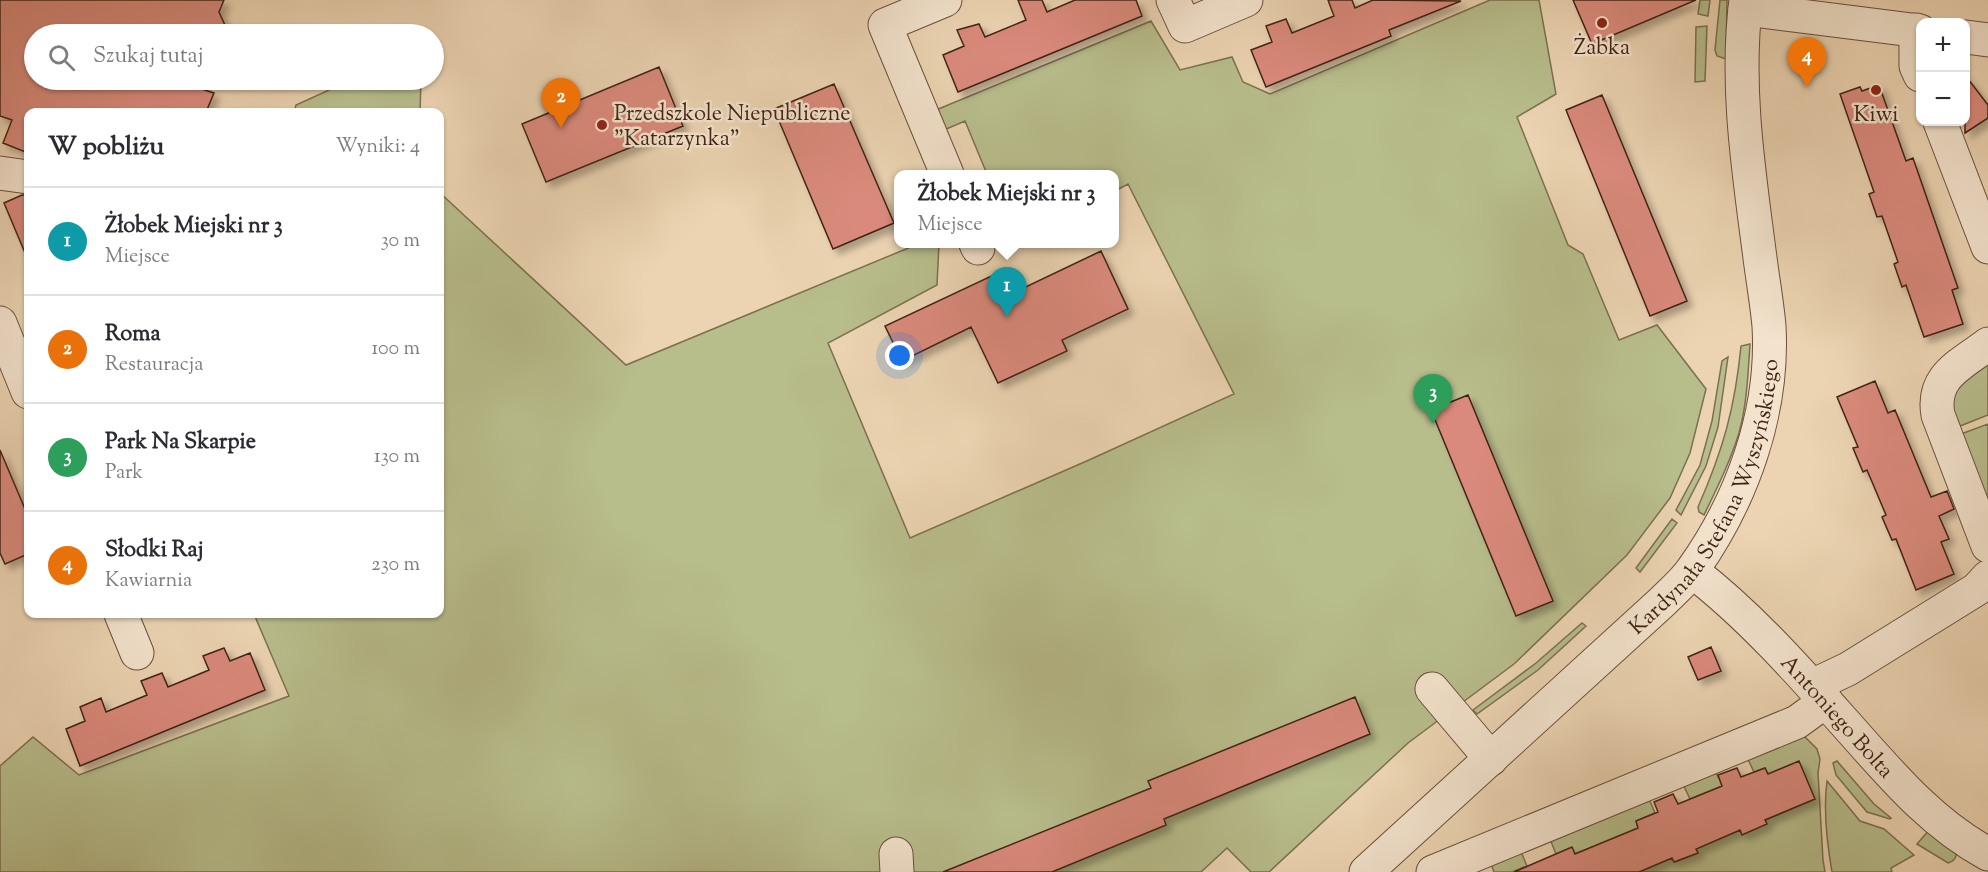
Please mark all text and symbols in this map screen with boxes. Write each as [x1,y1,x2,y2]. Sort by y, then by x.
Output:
marker: Żabka [1595,16,1609,30]
map controls [1916,18,1970,126]
button: + [1916,18,1970,72]
search box [24,24,444,90]
place label: Żabka [1574,33,1630,65]
pin: 4 [1788,38,1826,87]
icon: search [45,41,78,74]
text: Szukaj tutaj [93,41,204,73]
button: − [1916,72,1970,126]
pin: 2 [542,78,580,128]
marker: Kiwi [1869,83,1883,97]
place label: Przedszkole Niepubliczne "Katarzynka" [614,99,850,156]
place label: Kiwi [1854,100,1898,132]
marker: Przedszkole Niepubliczne "Katarzynka" [595,118,609,132]
text: W pobliżu [48,129,164,166]
text: Wyniki: 4 [335,133,420,162]
popup [894,170,1119,248]
text: Żłobek Miejski nr 3 [918,179,1095,211]
text: Żłobek Miejski nr 3 [105,211,283,243]
text: Miejsce [918,211,983,240]
text: 1 [64,227,71,256]
text: 30 m [381,227,420,256]
text: Miejsce [105,243,170,272]
pin: 1 [988,268,1026,317]
text: Roma [105,319,161,351]
text: 2 [63,335,72,364]
text: 100 m [371,335,420,364]
your location [885,341,914,370]
text: Restauracja [105,351,203,380]
street label: Kardynała Stefana Wyszyńskiego [1623,358,1788,644]
pin: 3 [1414,374,1452,424]
text: Park Na Skarpie [105,427,256,459]
text: 3 [63,443,72,472]
text: 130 m [374,443,420,472]
text: Park [105,459,143,488]
text: Słodki Raj [105,535,203,567]
text: 4 [62,551,73,580]
text: 230 m [371,551,420,580]
text: Kawiarnia [105,567,192,596]
street label: Antoniego Bolta [1772,649,1900,787]

